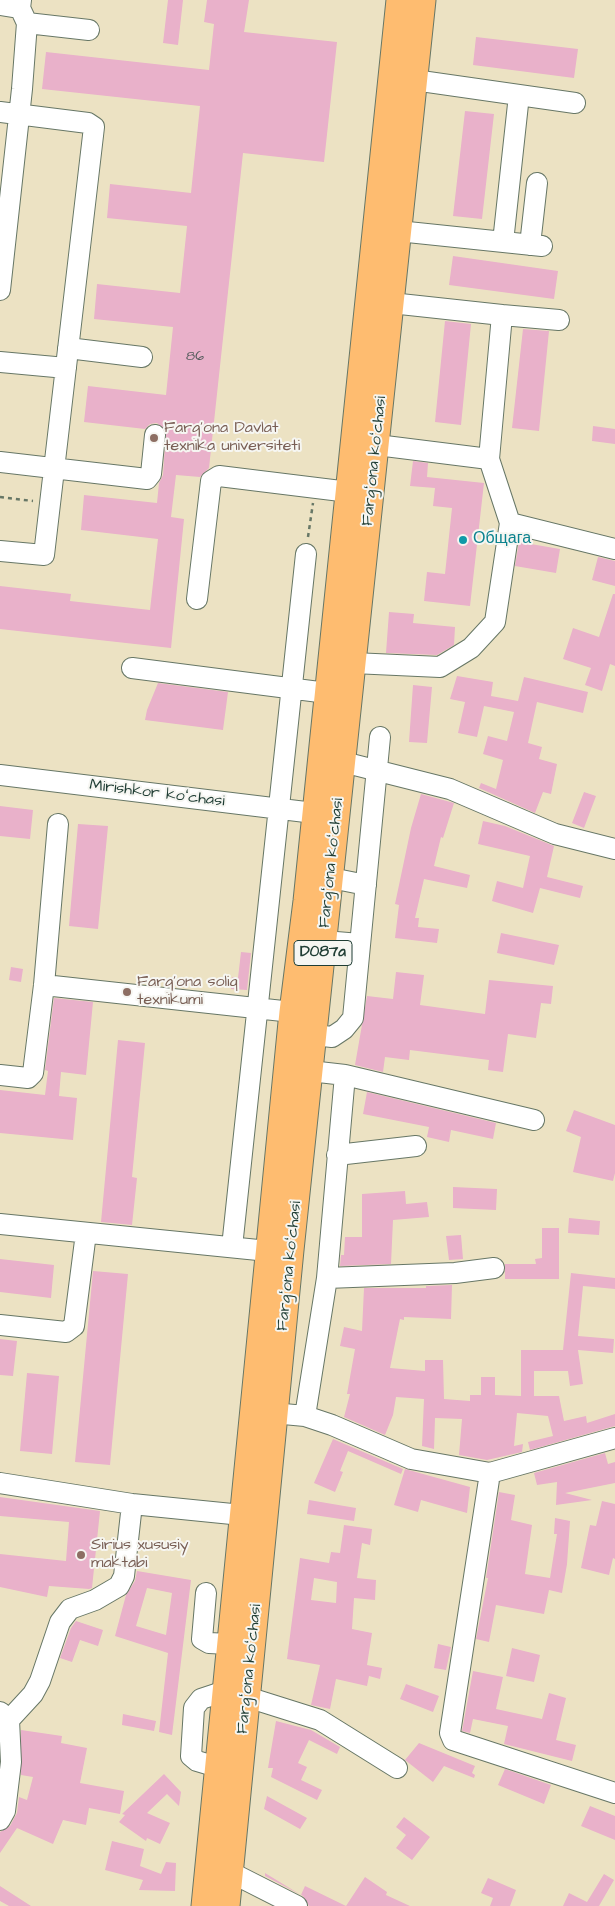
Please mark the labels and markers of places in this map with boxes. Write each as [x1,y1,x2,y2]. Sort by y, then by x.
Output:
place label: Farg'ona Davlat texnika universiteti [164,419,300,457]
marker: Farg'ona Davlat texnika universiteti [148,432,160,444]
place label: Общага [473,530,531,550]
marker: Общага [457,534,469,546]
place label: Farg'ona soliq texnikumi [137,973,238,1011]
marker: Farg'ona soliq texnikumi [121,986,133,998]
place label: Sirius xususiy maktabi [91,1536,189,1574]
marker: Sirius xususiy maktabi [75,1549,87,1561]

